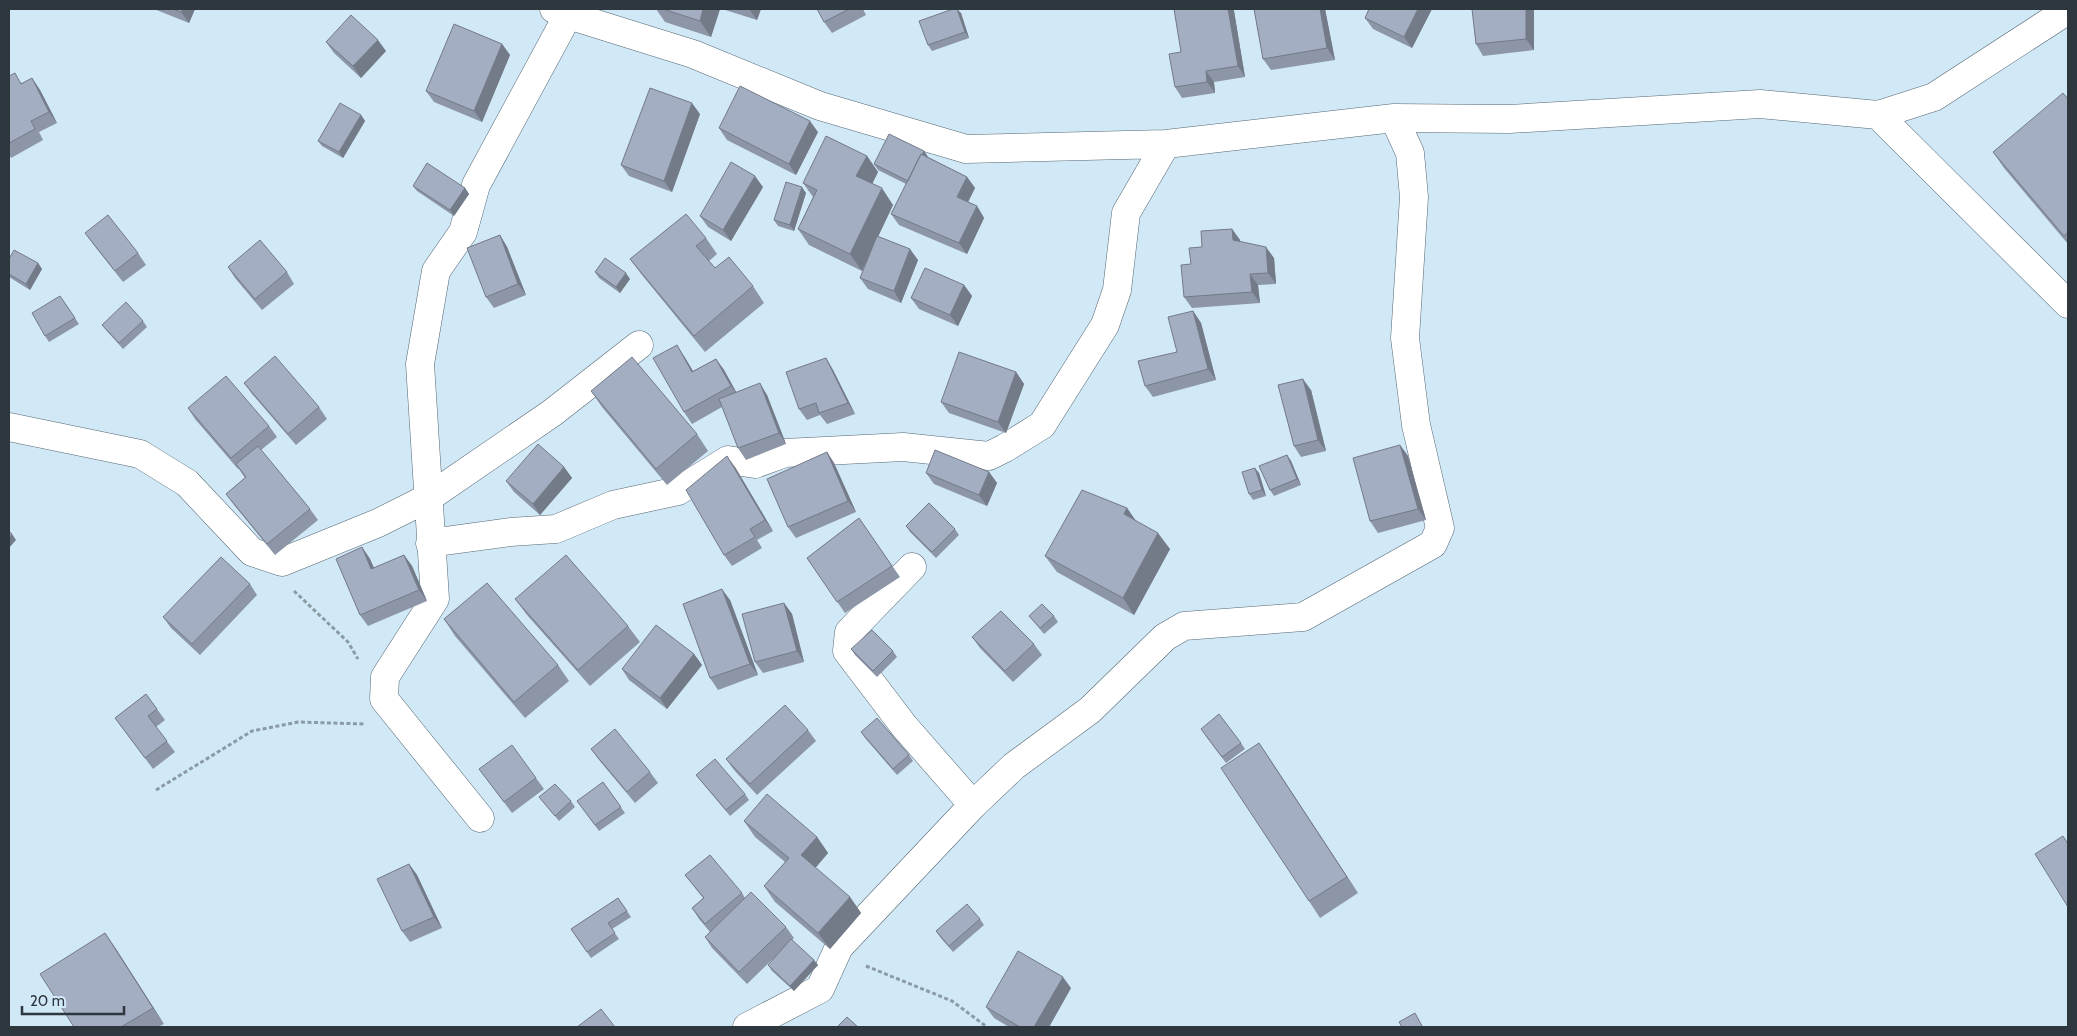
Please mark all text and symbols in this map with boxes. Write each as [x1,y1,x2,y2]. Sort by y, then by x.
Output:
scale bar [22,984,125,1016]
text: 20 m [30,992,65,1010]

